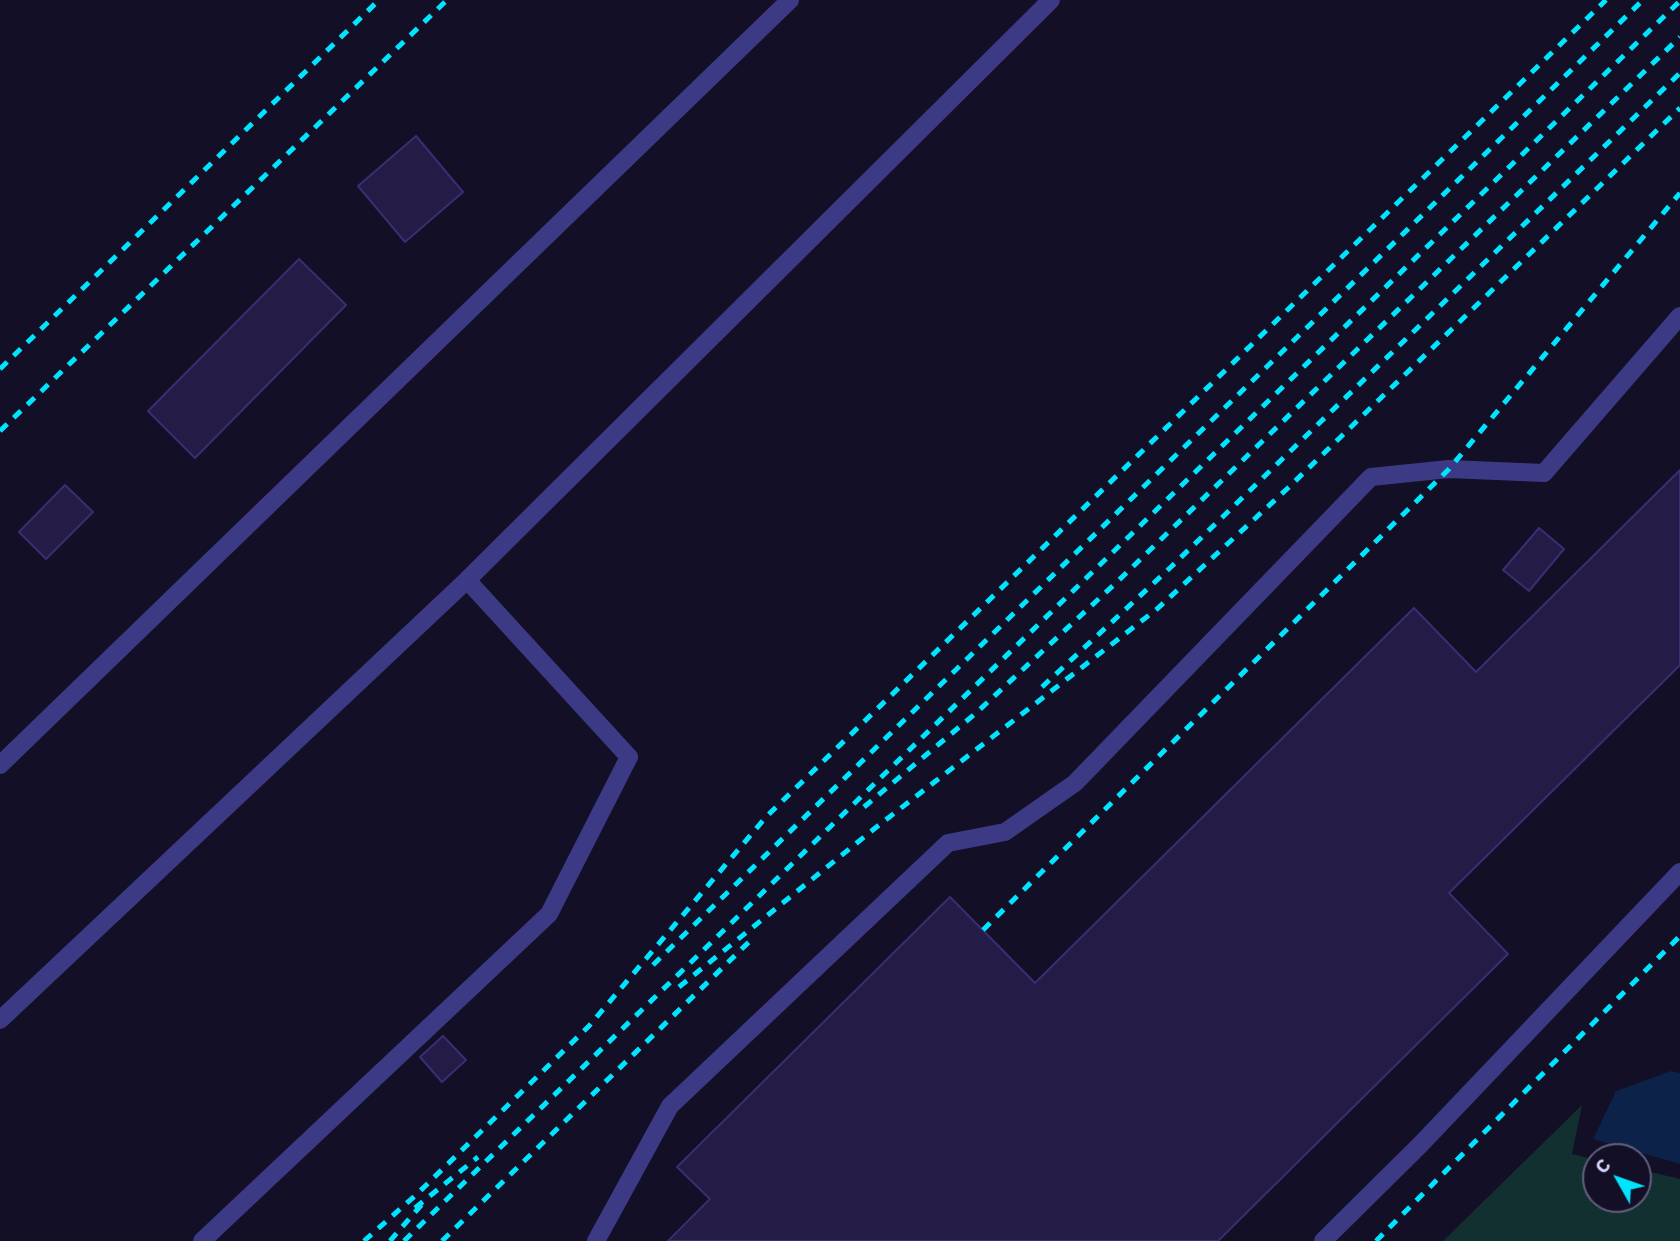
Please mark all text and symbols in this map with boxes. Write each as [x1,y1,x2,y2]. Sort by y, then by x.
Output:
north arrow [1582,1143,1652,1213]
text: С [1589,1153,1616,1178]

